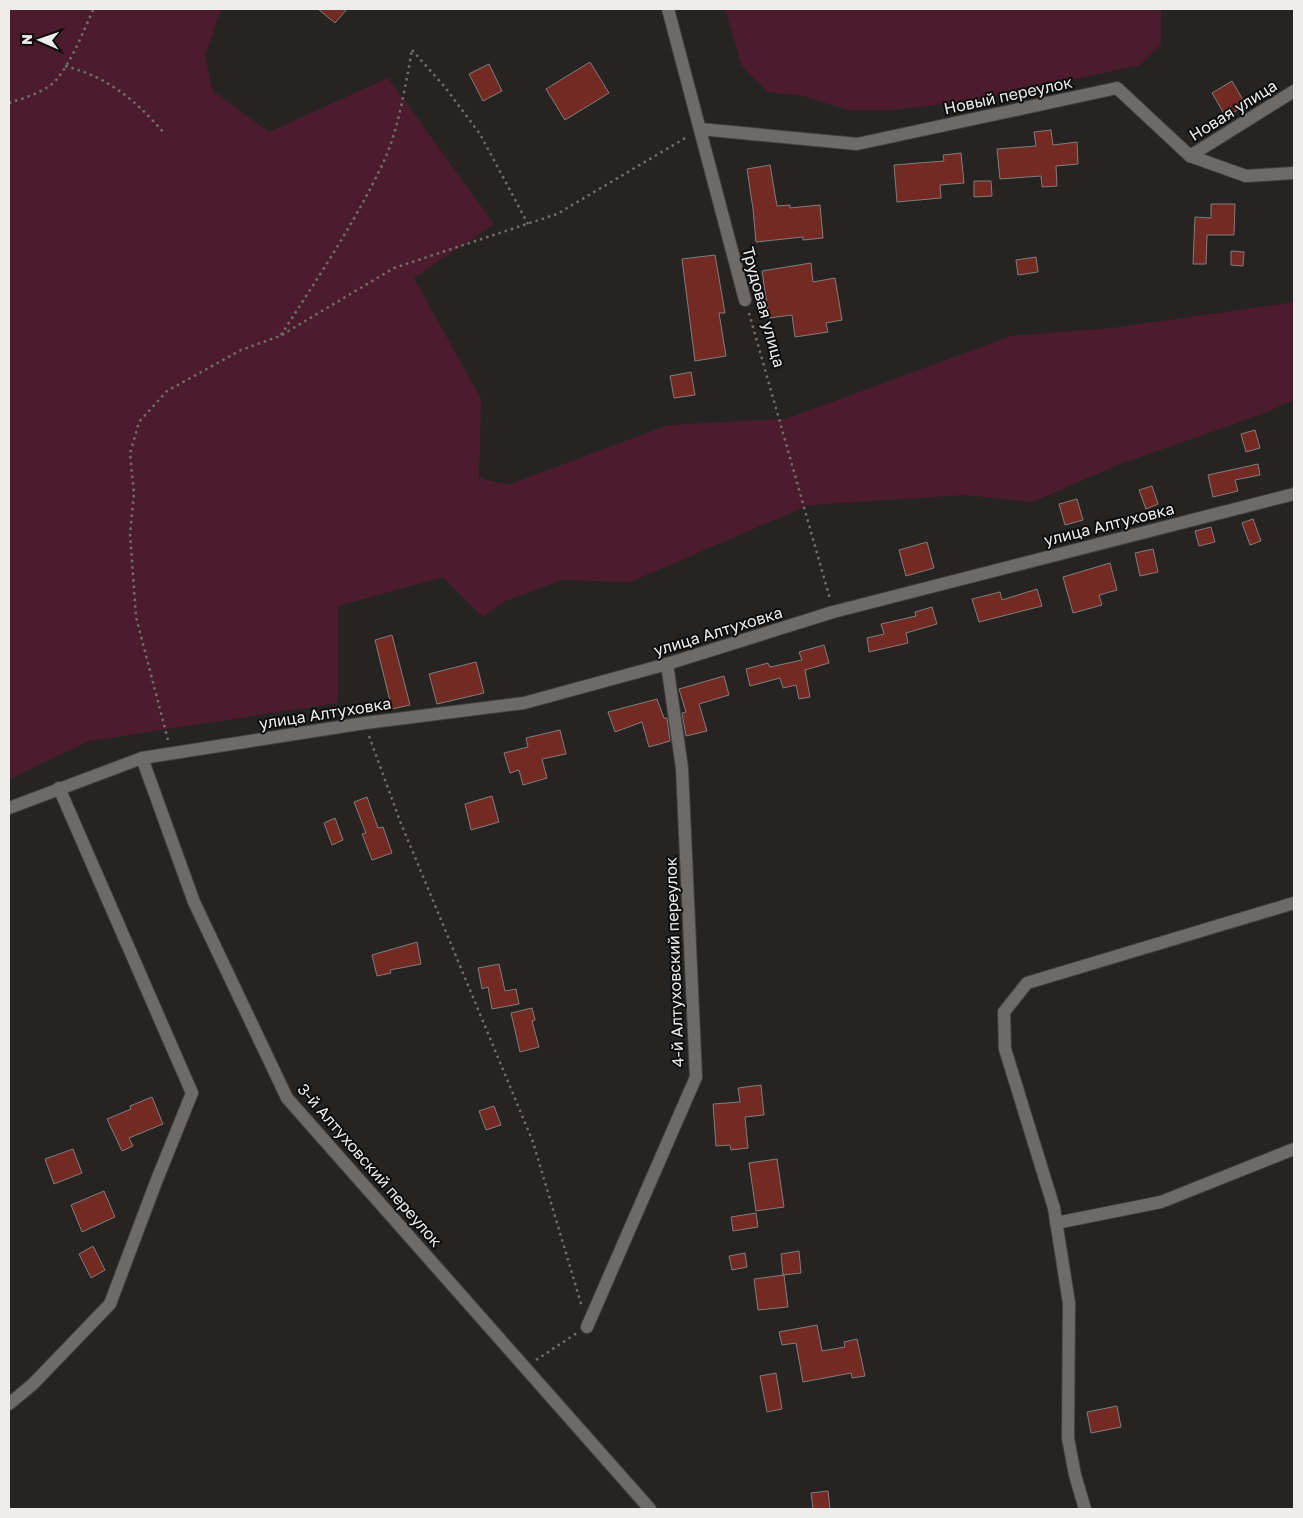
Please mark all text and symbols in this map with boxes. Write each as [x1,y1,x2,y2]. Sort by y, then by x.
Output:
north arrow [15,15,65,65]
text: N [18,34,35,45]
street label: Новый переулок [942,72,1074,118]
street label: Новая улица [1185,75,1281,145]
street label: Трудовая улица [738,245,790,369]
street label: улица Алтуховка [1042,498,1176,550]
street label: улица Алтуховка [651,602,785,660]
street label: улица Алтуховка [257,693,393,733]
street label: 4-й Алтуховский переулок [660,857,688,1067]
street label: 3-й Алтуховский переулок [294,1079,446,1251]

